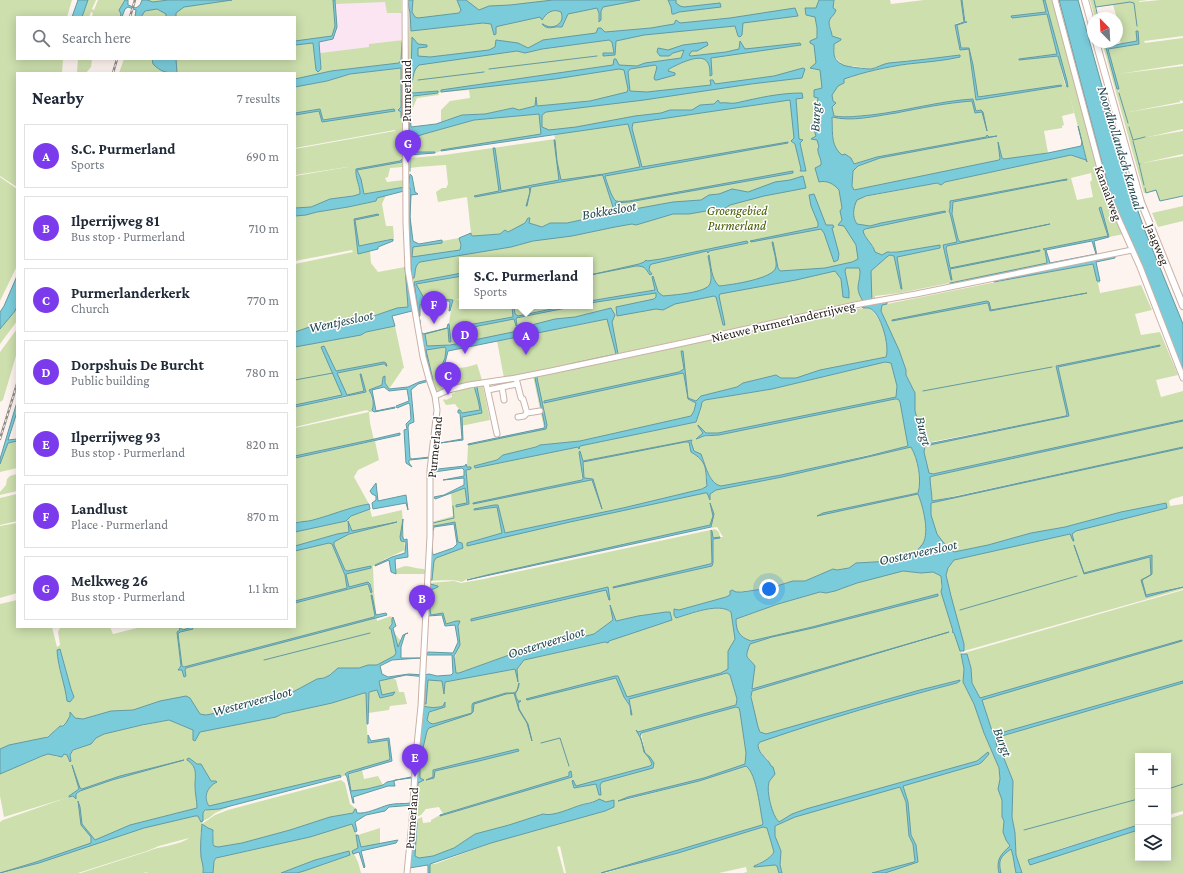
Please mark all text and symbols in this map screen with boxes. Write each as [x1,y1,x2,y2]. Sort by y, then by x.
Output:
north arrow [1087,12,1123,48]
search box [16,16,296,60]
icon: search [30,27,52,49]
text: Search here [62,30,131,46]
street label: Purmerland [399,60,414,122]
water label: Noordhollandsch Kanaal [1095,84,1148,212]
text: Nearby [32,89,84,108]
text: 7 results [237,91,280,106]
water label: Burgt [806,101,824,132]
pin: G [395,130,421,163]
text: S.C. Purmerland [71,141,175,157]
text: A [42,149,50,164]
text: 690 m [246,149,279,164]
text: Sports [71,157,104,172]
street label: Kanaalweg [1092,164,1126,223]
water label: Bokkesloot [581,197,638,223]
park label: Groengebied Purmerland [707,203,768,233]
text: Ilperrijweg 81 [71,213,160,229]
street label: Jaagweg [1142,220,1173,268]
text: B [42,221,50,236]
text: 710 m [248,221,279,236]
text: Bus stop · Purmerland [71,229,185,244]
popup [459,257,593,309]
text: S.C. Purmerland [474,268,578,284]
text: Sports [474,284,507,299]
text: Purmerlanderkerk [71,285,190,301]
pin: F [421,291,447,324]
text: C [42,293,50,308]
text: 770 m [247,293,279,308]
street label: Nieuwe Purmerlanderrijweg [710,297,857,346]
text: Church [71,301,109,316]
water label: Wentjessloot [307,306,376,337]
pin: D [452,321,478,354]
pin: A [513,322,539,355]
text: Dorpshuis De Burcht [71,357,204,373]
pin: C [435,362,461,395]
text: D [42,365,50,380]
text: 780 m [246,365,279,380]
text: Public building [71,373,150,388]
street label: Purmerland [424,415,445,479]
water label: Burgt [913,415,936,448]
text: Ilperrijweg 93 [71,429,161,445]
text: E [42,437,50,452]
text: 820 m [246,437,279,452]
text: Bus stop · Purmerland [71,445,185,460]
text: Landlust [71,501,128,517]
text: F [43,509,49,524]
text: 870 m [247,509,279,524]
text: Place · Purmerland [71,517,168,532]
water label: Oosterveersloot [878,536,959,568]
text: Melkweg 26 [71,573,148,589]
your location [759,579,779,599]
text: G [42,581,50,596]
text: 1.1 km [248,581,279,596]
pin: B [409,585,435,618]
text: Bus stop · Purmerland [71,589,185,604]
water label: Oosterveersloot [506,622,587,661]
water label: Westerveersloot [211,682,294,719]
water label: Burgt [990,725,1016,760]
pin: E [402,744,428,777]
map controls [1135,753,1171,861]
button: + [1135,753,1171,789]
street label: Purmerland [402,786,421,849]
button: − [1135,789,1171,825]
button: layers [1135,825,1171,861]

